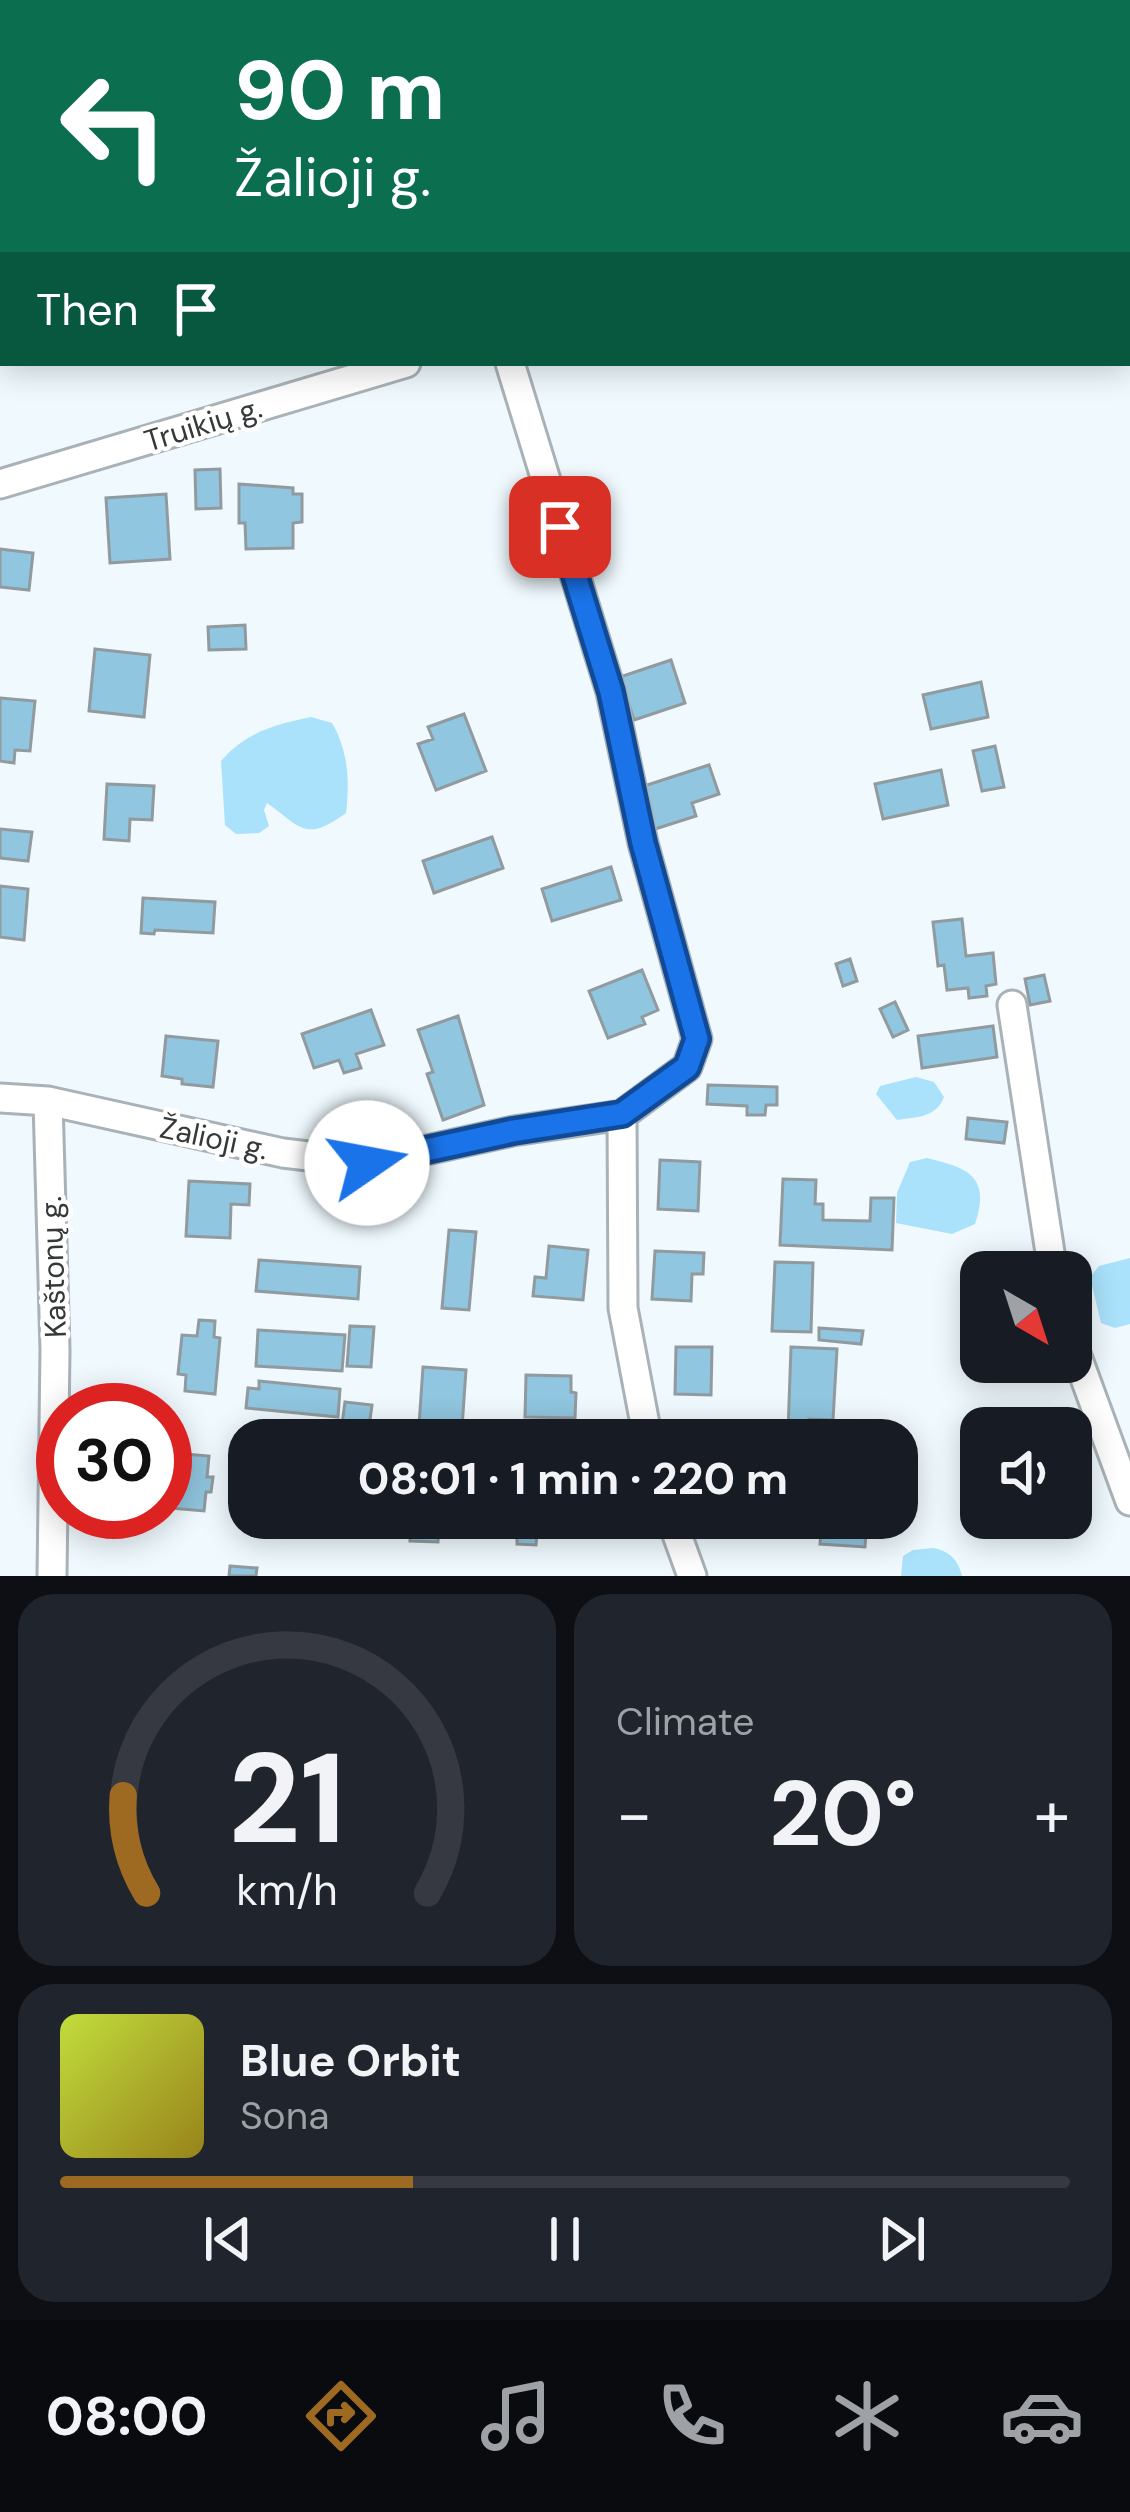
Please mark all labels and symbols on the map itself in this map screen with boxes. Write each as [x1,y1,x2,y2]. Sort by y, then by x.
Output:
street label: Truikių g. [140,388,266,460]
pin [509,476,611,578]
position arrow [304,1100,430,1226]
street label: Žalioji g. [156,1108,272,1168]
street label: Kaštonų g. [31,1195,75,1339]
north arrow [960,1251,1092,1383]
speed limit sign: 30 [36,1383,192,1539]

